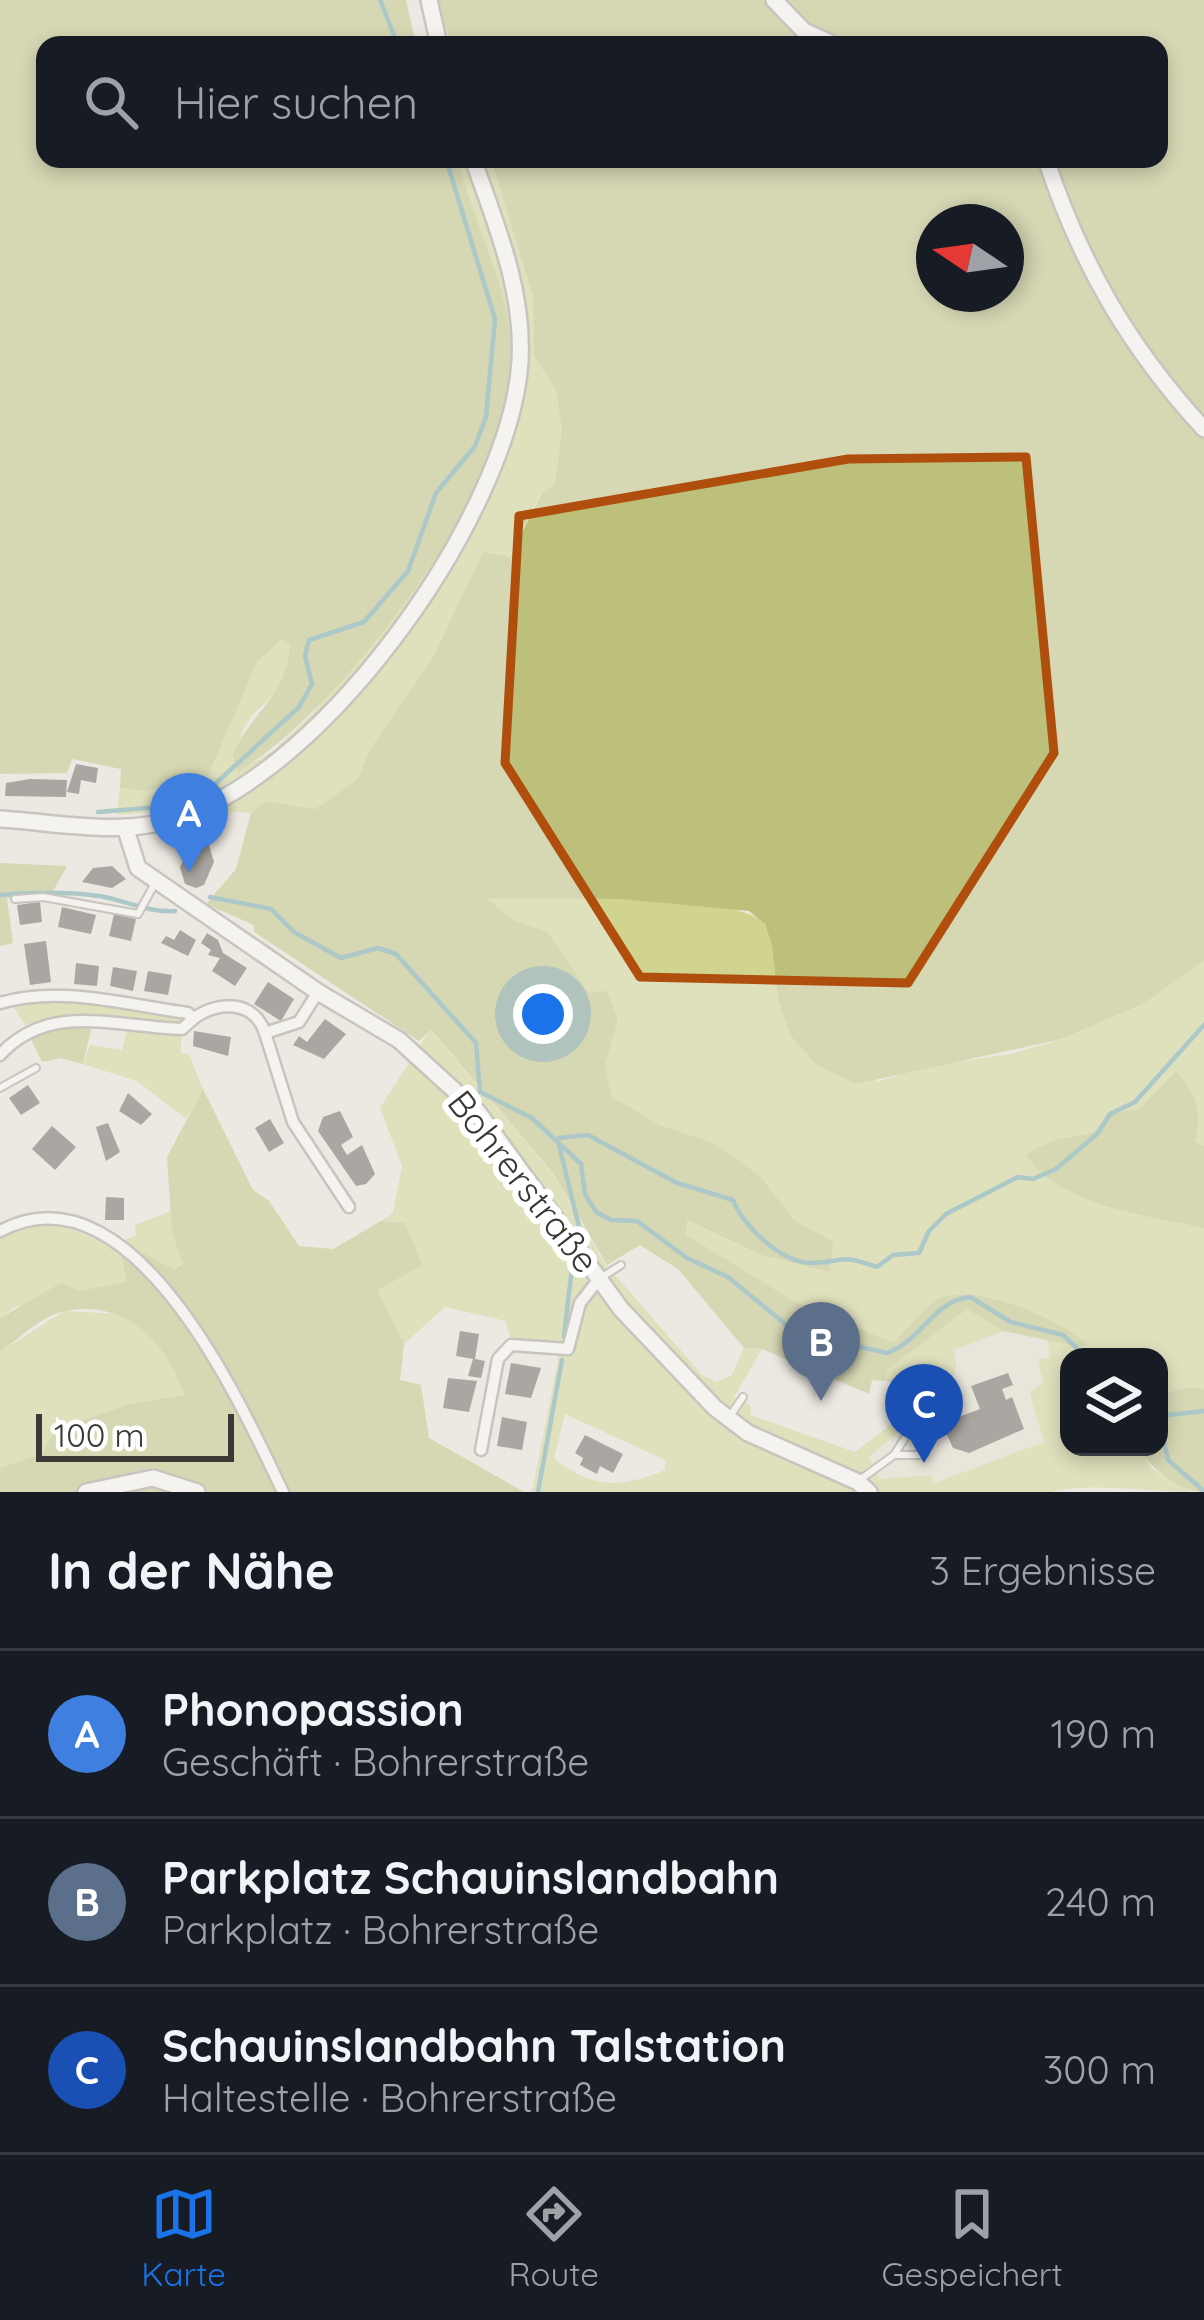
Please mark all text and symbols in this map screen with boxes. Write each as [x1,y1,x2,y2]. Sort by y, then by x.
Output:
search box [36,36,1168,168]
icon: search [78,69,144,135]
text: Hier suchen [174,74,418,130]
north arrow [916,204,1024,312]
pin: A [150,773,228,872]
your location [513,984,573,1044]
street label: Bohrerstraße [439,1081,609,1281]
pin: B [782,1302,860,1401]
map controls [1060,1348,1168,1456]
button: layers [1060,1348,1168,1456]
pin: C [885,1364,963,1463]
scale bar [36,1408,234,1461]
text: 100 m [54,1414,145,1455]
text: In der Nähe [48,1538,335,1602]
text: 3 Ergebnisse [930,1546,1156,1595]
text: Phonopassion [162,1681,464,1737]
text: A [75,1709,99,1758]
text: 190 m [1050,1709,1156,1758]
text: Geschäft · Bohrerstraße [162,1737,589,1786]
text: Parkplatz Schauinslandbahn [162,1849,779,1905]
text: B [74,1877,100,1926]
text: 240 m [1045,1877,1156,1926]
text: Parkplatz · Bohrerstraße [162,1905,599,1954]
text: Schauinslandbahn Talstation [162,2017,786,2073]
text: C [75,2045,99,2094]
text: 300 m [1043,2045,1156,2094]
text: Haltestelle · Bohrerstraße [162,2073,617,2122]
tab: Karte [141,2181,226,2294]
tab: Route [509,2181,599,2294]
tab: Gespeichert [882,2181,1063,2294]

